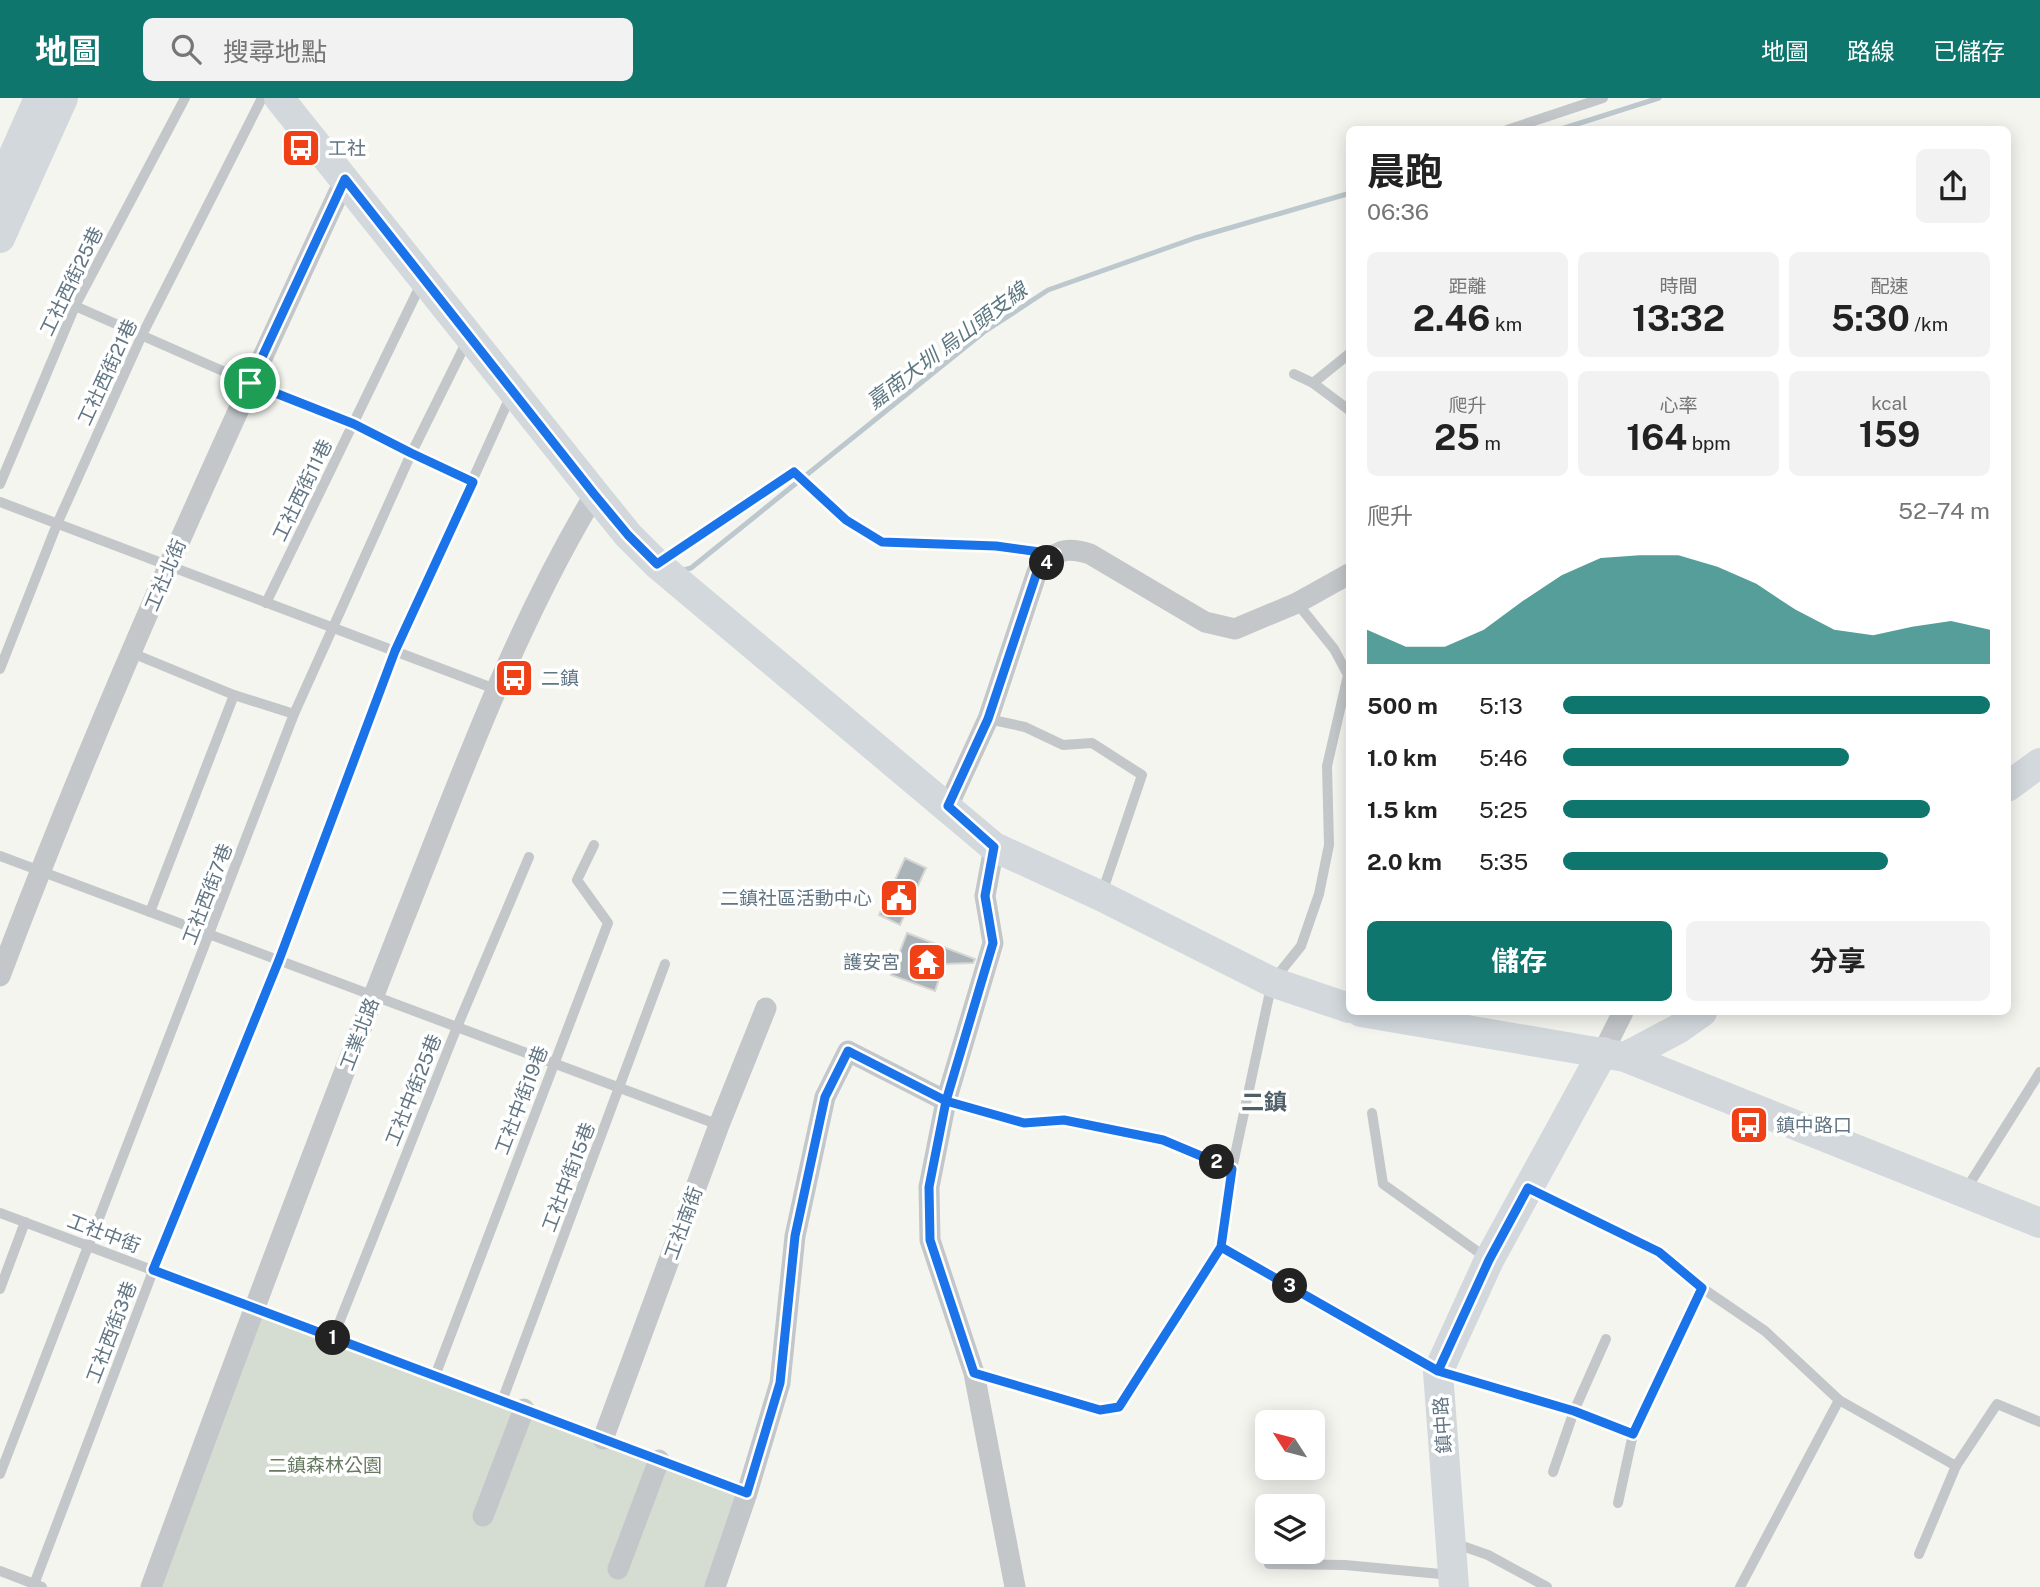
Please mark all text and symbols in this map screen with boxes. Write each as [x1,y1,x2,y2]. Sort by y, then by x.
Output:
search box [143,18,633,81]
icon: search [167,30,205,68]
text: 地圖 [35,32,101,70]
text: 搜尋地點 [223,36,327,67]
text: 地圖 [1761,37,1809,65]
text: 路線 [1847,37,1895,65]
text: 已儲存 [1933,37,2005,65]
bus stop icon: 工社 [280,127,322,169]
place label: 工社 [328,137,366,159]
text: 晨跑 [1367,149,1443,194]
button: share [1916,149,1990,223]
text: 06:36 [1367,198,1429,225]
street label: 工社西街25巷 [35,223,107,339]
text: 距離 [1448,275,1487,297]
text: 時間 [1659,275,1698,297]
text: 配速 [1870,275,1909,297]
water label: 嘉南大圳 烏山頭支線 [862,276,1033,414]
text: 2.46 [1413,298,1490,339]
text: 13:32 [1632,298,1725,339]
text: 5:30 [1831,298,1910,339]
text: km [1490,313,1522,335]
text: /km [1910,313,1948,335]
street label: 工社西街21巷 [73,316,141,428]
pin [220,353,280,413]
icon: arrive [231,364,269,402]
text: kcal [1871,392,1908,414]
text: 爬升 [1448,394,1487,416]
text: 心率 [1659,394,1698,416]
text: 159 [1859,414,1920,455]
text: 25 [1434,417,1480,458]
text: 164 [1626,417,1687,458]
text: m [1480,432,1501,454]
text: bpm [1687,432,1731,454]
street label: 工社西街11巷 [268,436,336,544]
text: 52–74 m [1898,497,1990,524]
text: 爬升 [1367,502,1413,529]
street label: 工社北街 [140,536,190,614]
pin: 4 [1030,546,1064,580]
text: 4 [1040,551,1053,573]
bus stop icon: 二鎮 [493,657,535,699]
place label: 二鎮 [541,667,579,689]
text: 500 m [1367,692,1438,719]
text: 5:13 [1479,692,1523,719]
text: 1.0 km [1367,744,1437,771]
text: 5:46 [1479,744,1528,771]
text: 1.5 km [1367,796,1438,823]
text: 5:25 [1479,796,1528,823]
street label: 工社西街7巷 [178,840,236,948]
text: 2.0 km [1367,848,1442,875]
text: 5:35 [1479,848,1528,875]
public building icon: 二鎮社區活動中心 [878,877,920,919]
place label: 二鎮社區活動中心 [720,887,872,909]
button: 儲存 [1367,921,1672,1001]
button: 分享 [1686,921,1990,1001]
temple icon: 護安宮 [906,941,948,983]
place label: 護安宮 [843,951,900,973]
street label: 工業北路 [335,995,383,1073]
street label: 工社中街25巷 [381,1031,445,1149]
street label: 工社中街19巷 [490,1043,552,1157]
district label: 二鎮 [1241,1088,1287,1115]
bus stop icon: 鎮中路口 [1728,1104,1770,1146]
place label: 鎮中路口 [1776,1114,1852,1136]
street label: 工社中街15巷 [537,1119,599,1235]
pin: 2 [1200,1144,1234,1180]
text: 2 [1210,1150,1223,1172]
street label: 工社南街 [660,1184,706,1262]
street label: 工社中街 [65,1209,143,1257]
pin: 3 [1272,1268,1308,1304]
text: 3 [1283,1274,1296,1296]
street label: 工社西街3巷 [82,1278,140,1386]
pin: 1 [316,1320,350,1356]
text: 1 [328,1326,337,1348]
street label: 鎮中路 [1429,1396,1455,1454]
north arrow [1255,1410,1325,1480]
map controls [1255,1410,1325,1564]
park label: 二鎮森林公園 [268,1454,382,1476]
button: layers [1255,1494,1325,1564]

